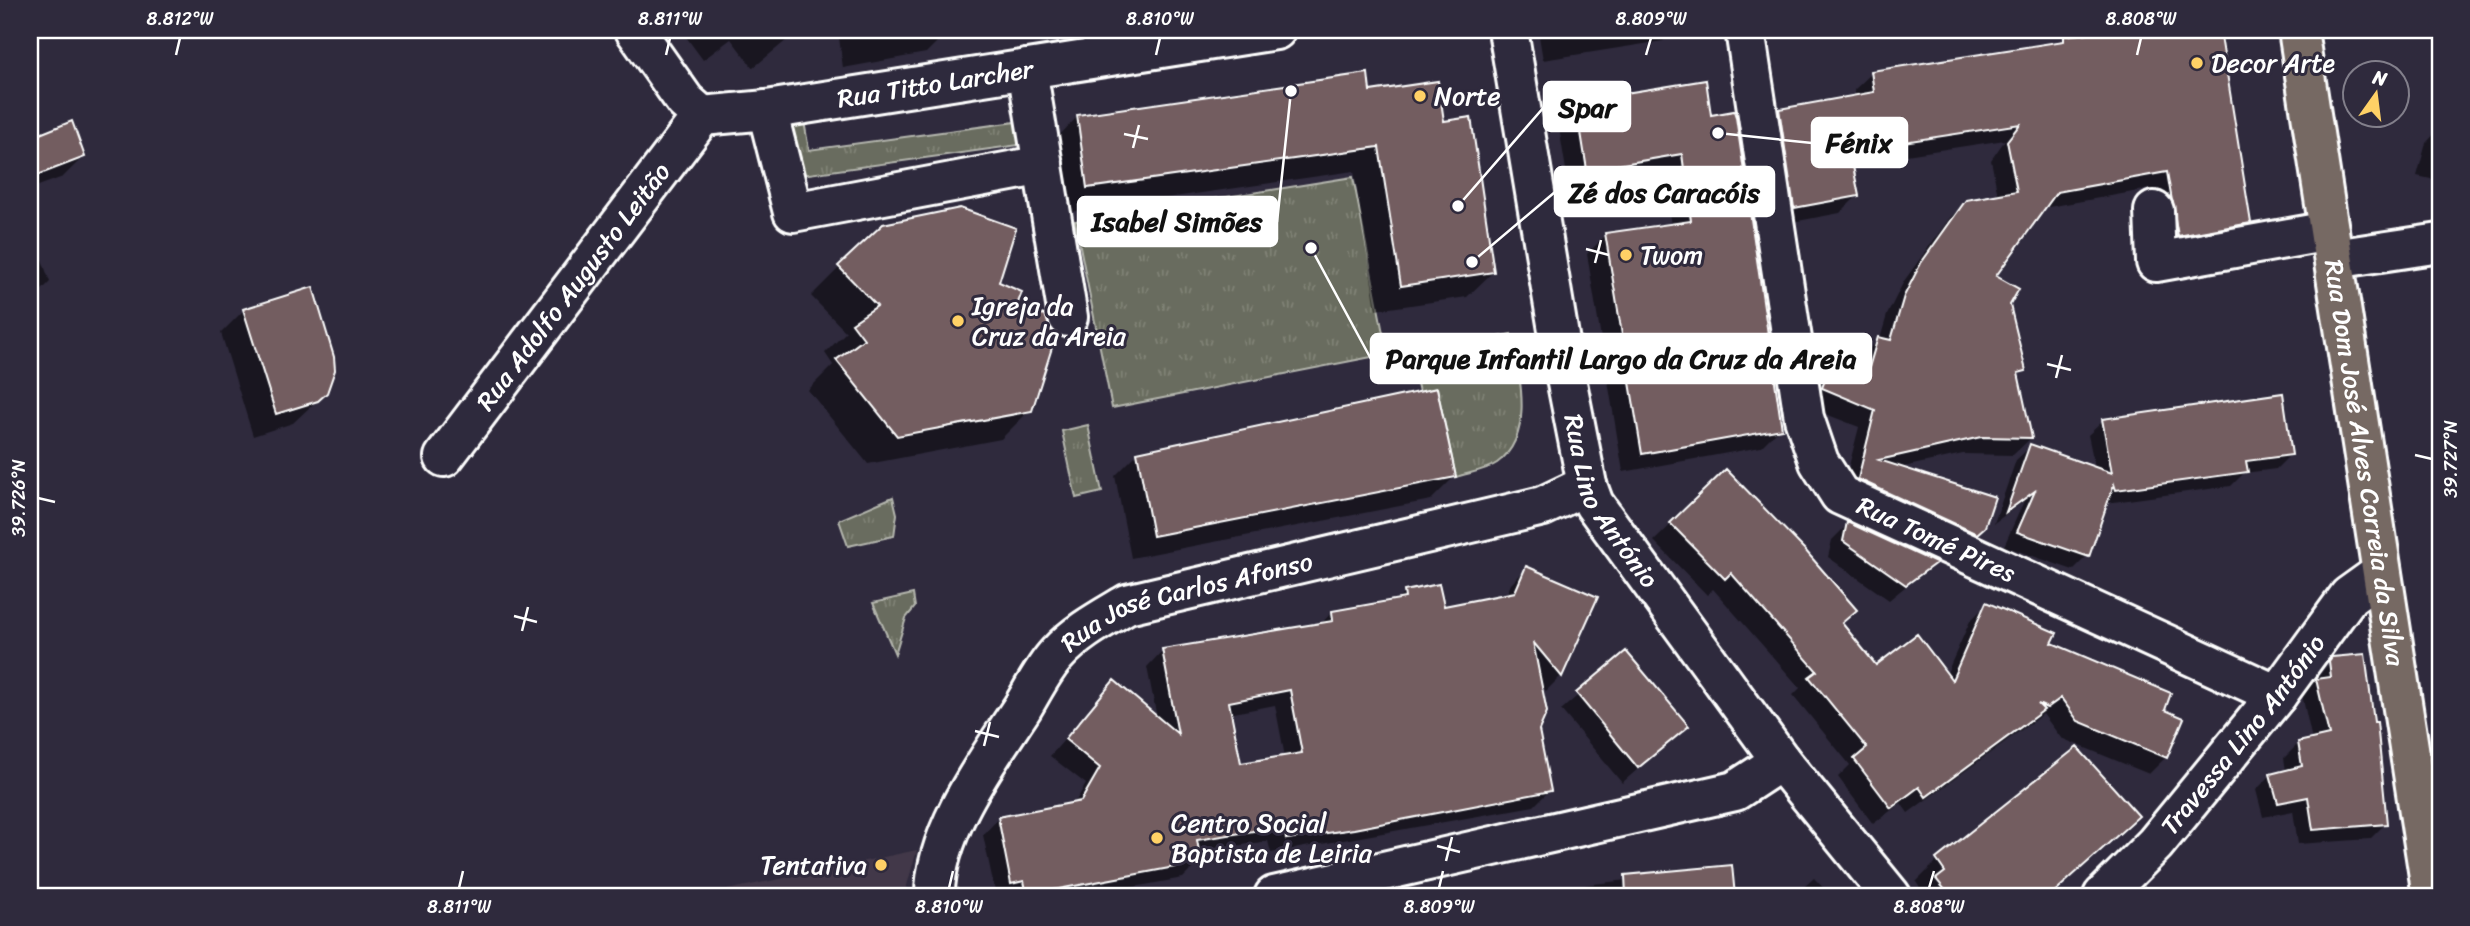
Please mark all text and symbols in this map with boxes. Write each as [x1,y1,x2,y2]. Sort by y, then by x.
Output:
text: 8.812°W [147,3,215,35]
text: 8.811°W [638,3,703,35]
text: 8.810°W [1126,3,1195,35]
text: 8.809°W [1615,3,1688,35]
text: 8.808°W [2106,3,2178,35]
place label: Decor Arte [2211,40,2336,86]
street label: Rua Titto Larcher [834,45,1038,122]
marker: Decor Arte [2189,55,2205,71]
north arrow [2340,60,2410,130]
text: N [2369,60,2391,96]
place label: Norte [1434,73,1501,119]
callout: Spar [1544,82,1630,131]
text: Spar [1557,83,1618,132]
marker: Norte [1412,88,1428,104]
callout: Fénix [1812,118,1907,167]
text: Fénix [1825,118,1893,167]
street label: Rua Adolfo Augusto Leitão [463,152,683,421]
callout: Zé dos Caracóis [1555,167,1774,216]
text: Zé dos Caracóis [1567,168,1761,217]
callout: Isabel Simões [1078,197,1277,246]
text: Isabel Simões [1090,197,1264,246]
place label: Twom [1640,232,1703,278]
marker: Twom [1618,247,1634,263]
street label: Rua Dom José Alves Correia da Silva [2311,256,2419,670]
place label: Igreja da Cruz da Areia [971,283,1127,359]
marker: Igreja da Cruz da Areia [950,313,966,329]
callout: Parque Infantil Largo da Cruz da Areia [1371,334,1871,383]
text: Parque Infantil Largo da Cruz da Areia [1386,334,1856,383]
street label: Rua Lino António [1551,410,1671,598]
text: 39.727°N [2435,420,2467,498]
text: 39.726°N [3,459,35,537]
street label: Rua Tomé Pires [1849,483,2024,596]
street label: Rua José Carlos Afonso [1049,538,1317,664]
street label: Travessa Lino António [2148,624,2338,846]
place label: Centro Social Baptista de Leiria [1171,800,1373,876]
marker: Centro Social Baptista de Leiria [1149,830,1165,846]
place label: Tentativa [760,842,867,888]
marker: Tentativa [873,857,889,873]
text: 8.811°W [427,891,492,923]
text: 8.810°W [915,891,984,923]
text: 8.809°W [1403,891,1476,923]
text: 8.808°W [1894,891,1966,923]

